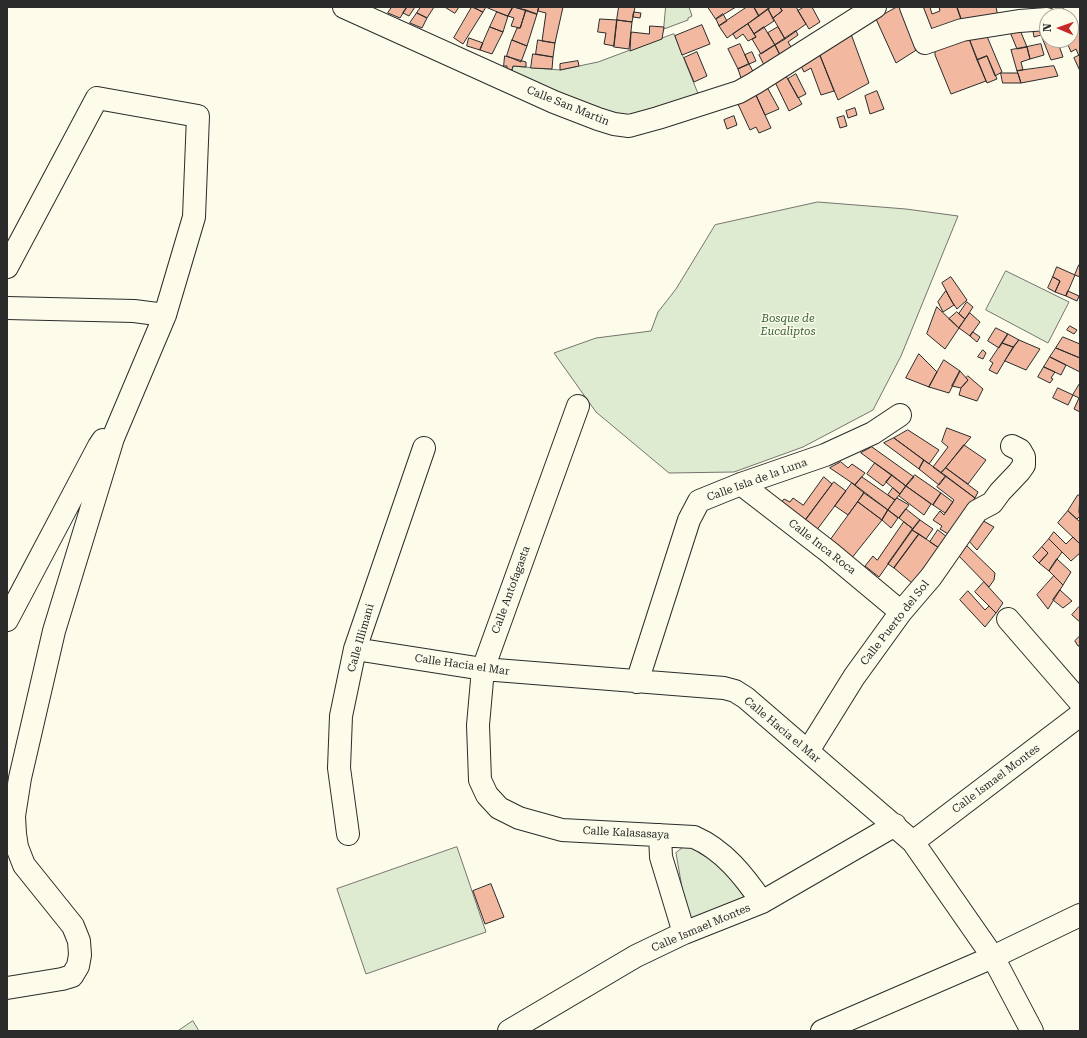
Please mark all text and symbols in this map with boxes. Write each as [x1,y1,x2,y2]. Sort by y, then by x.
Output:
north arrow [1039,8,1079,48]
text: N [1041,23,1054,32]
street label: Calle San Martin [525,83,611,129]
park label: Bosque de Eucaliptos [760,312,816,338]
street label: Calle Isla de la Luna [705,456,809,504]
street label: Calle Inca Roca [786,517,858,577]
street label: Calle Antofagasta [489,544,533,636]
street label: Calle Puerto del Sol [858,578,932,668]
street label: Calle Illimani [345,602,377,674]
street label: Calle Hacia el Mar [414,652,510,678]
street label: Calle Hacia el Mar [741,694,823,766]
street label: Calle Ismael Montes [950,742,1042,816]
street label: Calle Kalasasaya [582,824,670,842]
street label: Calle Ismael Montes [649,901,753,955]

